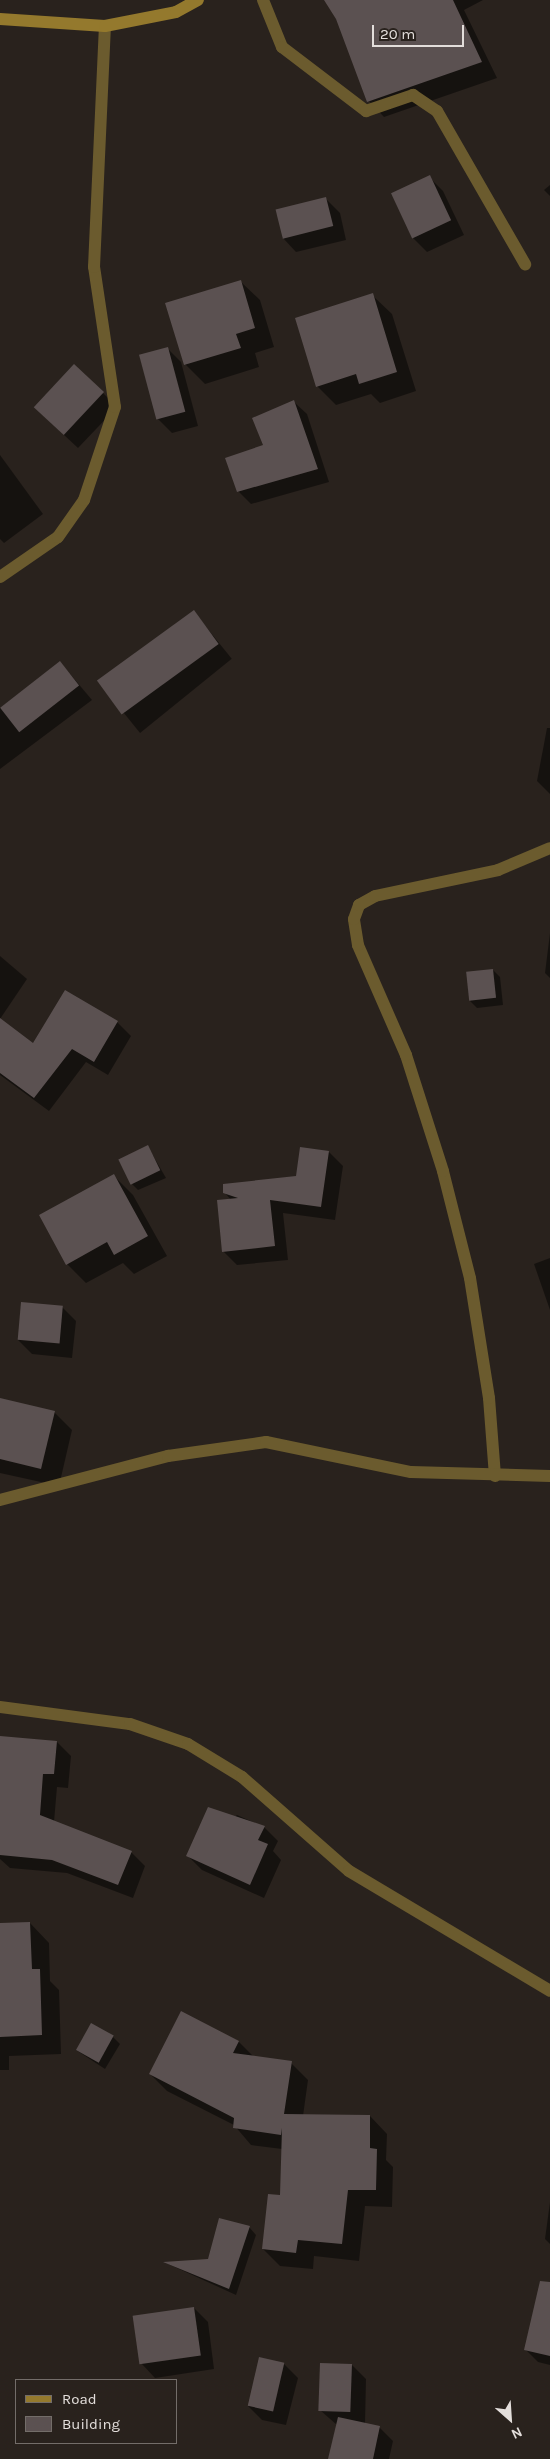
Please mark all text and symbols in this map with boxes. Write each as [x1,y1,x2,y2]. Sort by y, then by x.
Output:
scale bar [375,15,468,47]
text: 20 m [380,25,415,43]
legend [15,2379,178,2444]
text: Road [62,2390,97,2408]
north arrow [485,2394,535,2444]
text: Building [62,2415,120,2433]
text: N [509,2423,525,2443]

